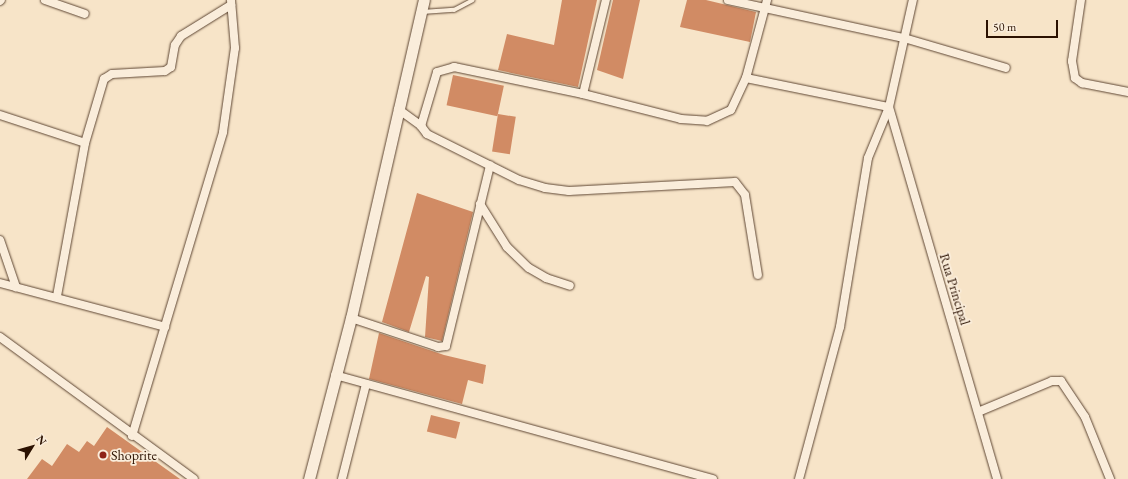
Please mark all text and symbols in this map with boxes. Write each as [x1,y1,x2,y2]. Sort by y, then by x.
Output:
scale bar [988,12,1060,38]
text: 50 m [993,19,1016,35]
street label: Rua Principal [936,251,974,327]
north arrow [12,427,52,467]
text: N [33,432,50,448]
place label: Shoprite [111,447,157,463]
marker: Shoprite [98,450,108,460]

